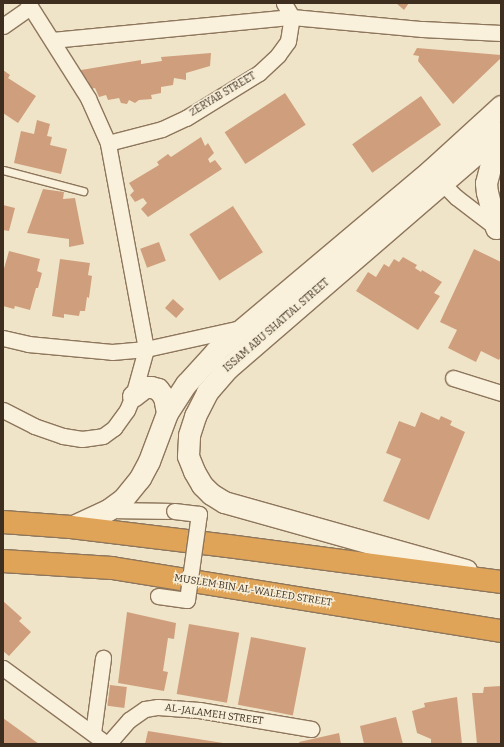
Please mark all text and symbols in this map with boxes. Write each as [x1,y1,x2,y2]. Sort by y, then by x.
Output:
street label: ZERYAB STREET [188,71,258,119]
street label: ISSAM ABU SHATTAL STREET [222,277,332,375]
street label: MUSLEM BIN AL-WALEED STREET [173,573,333,609]
street label: AL-JALAMEH STREET [164,702,264,728]

